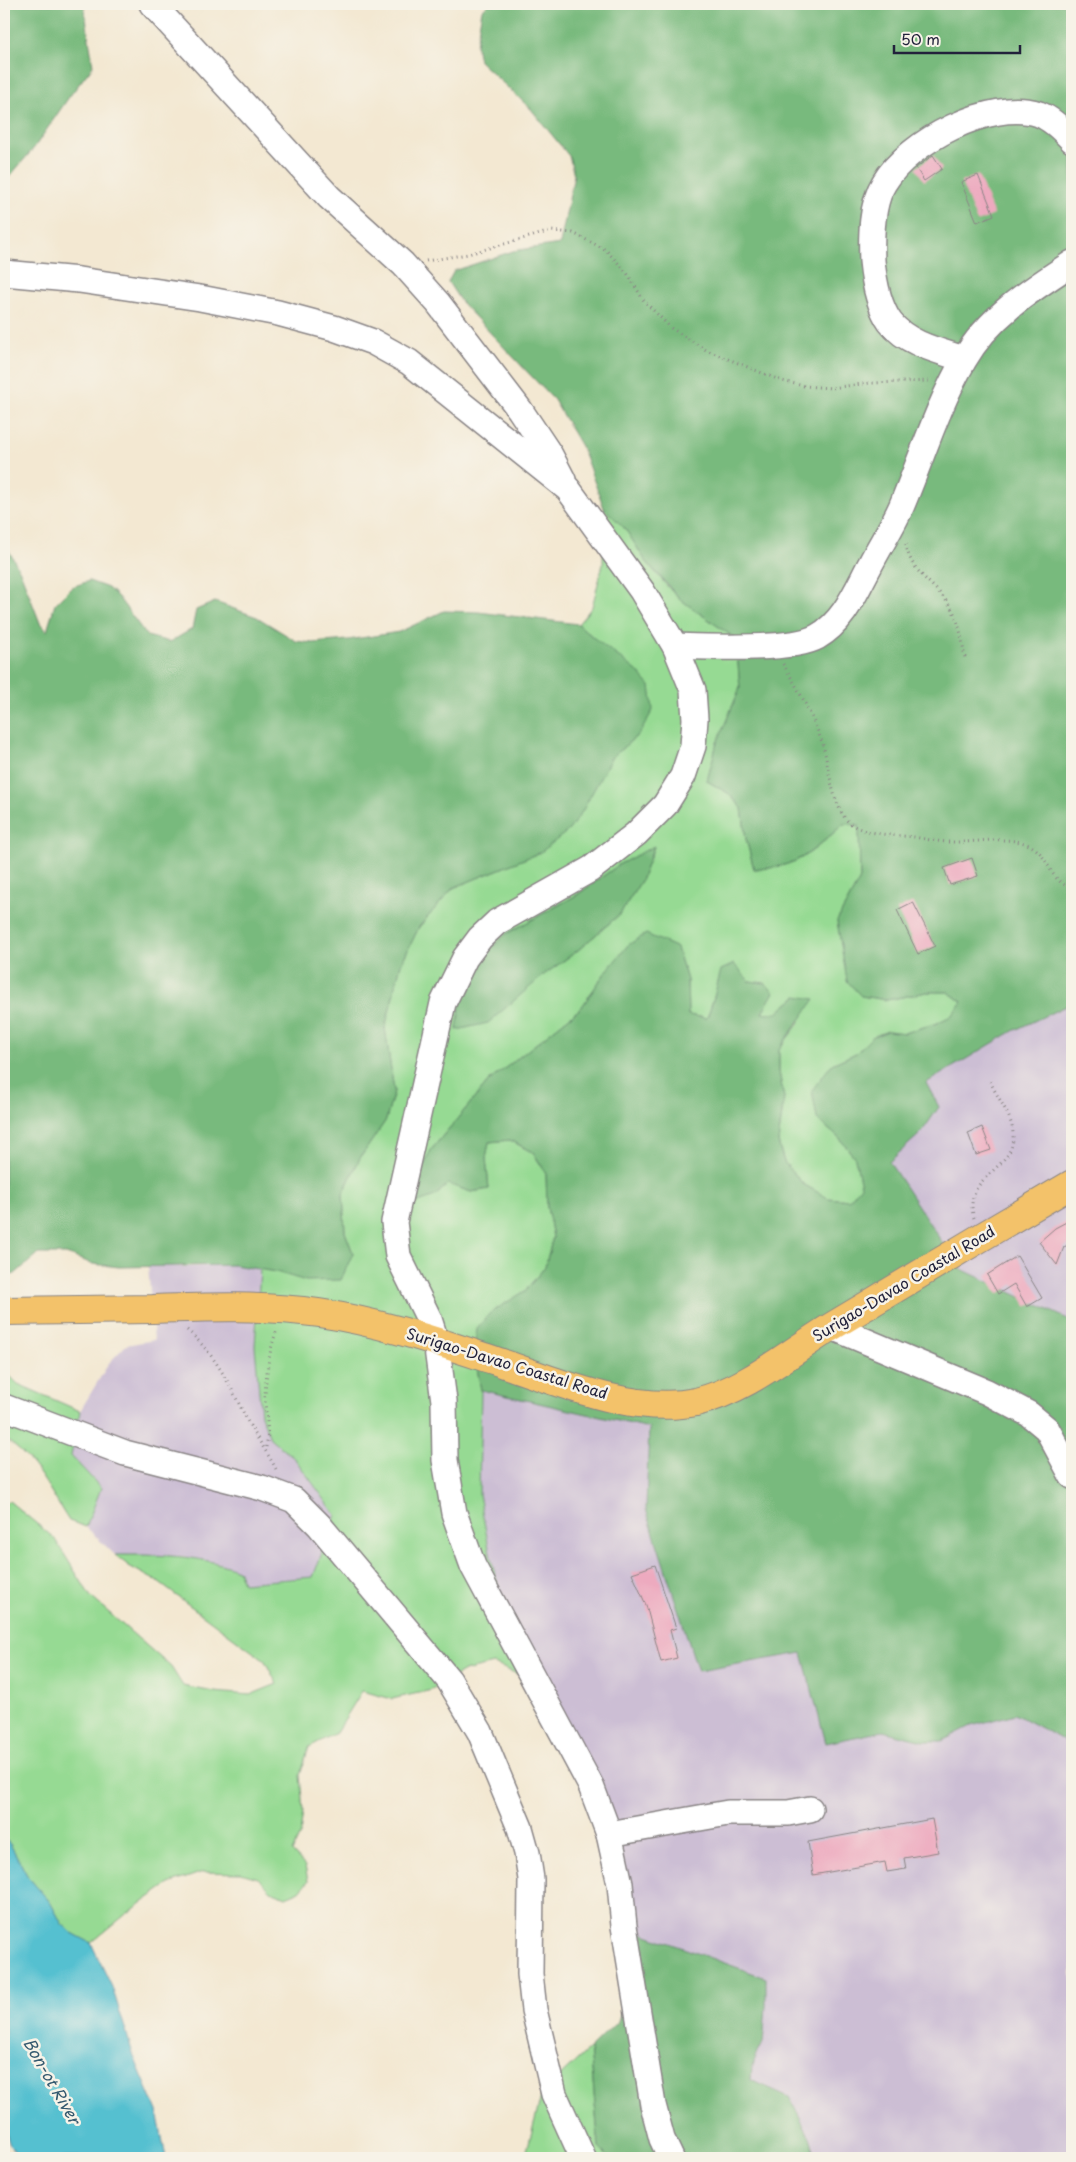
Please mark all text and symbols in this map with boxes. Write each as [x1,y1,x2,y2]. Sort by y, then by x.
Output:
scale bar [894,22,1020,54]
text: 50 m [901,27,940,50]
street label: Surigao-Davao Coastal Road [808,1219,999,1346]
street label: Surigao-Davao Coastal Road [404,1321,611,1404]
water label: Bon-ot River [19,2033,89,2130]

